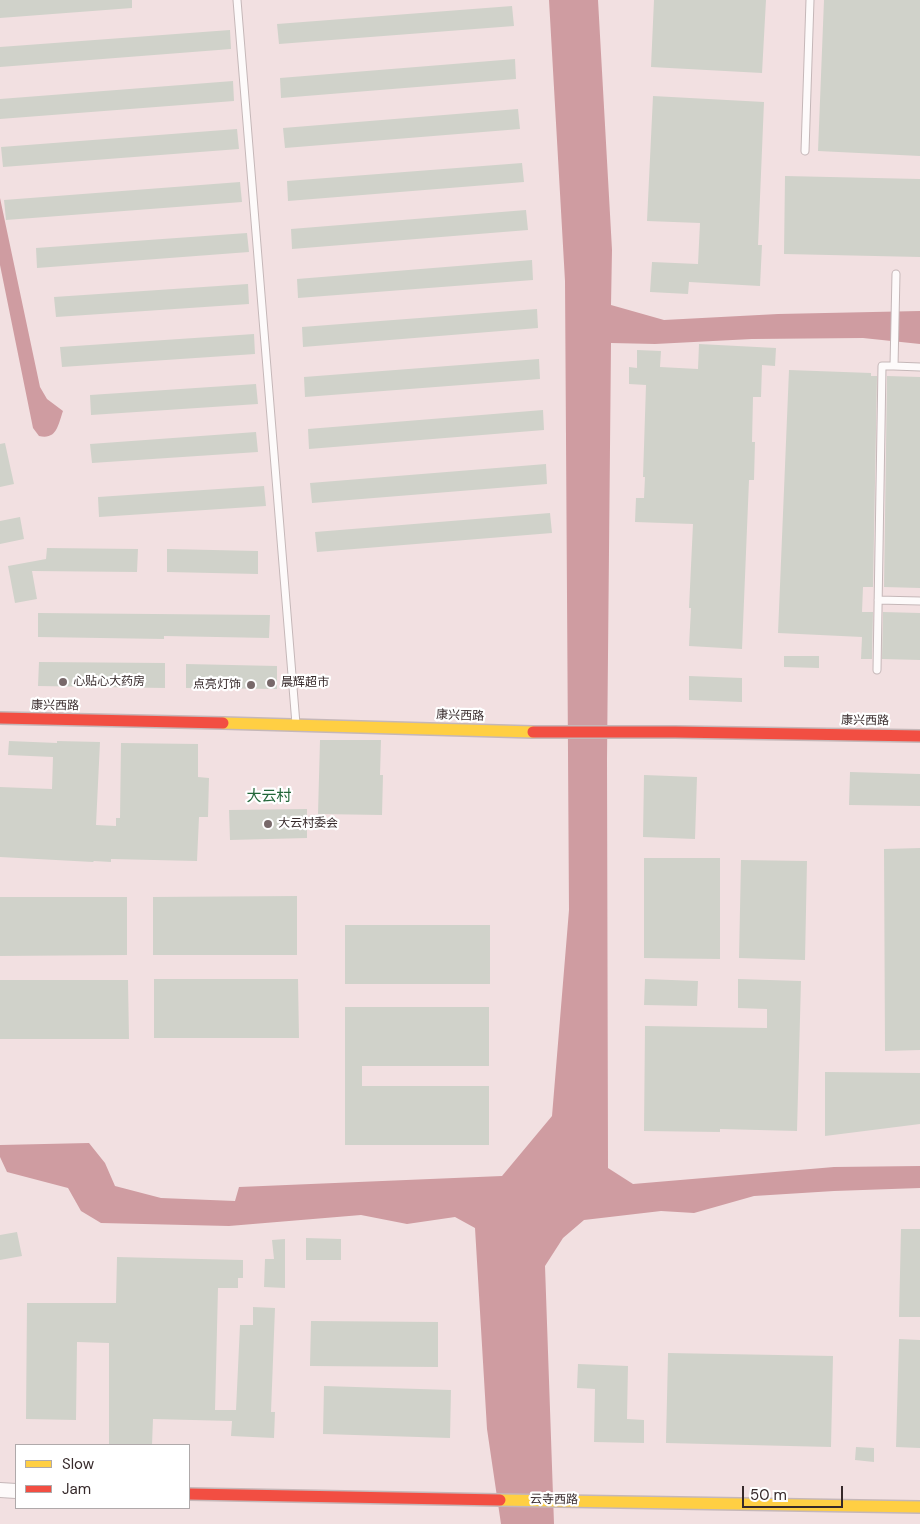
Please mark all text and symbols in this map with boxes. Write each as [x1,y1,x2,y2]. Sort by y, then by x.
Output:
place label: 心贴心大药房 [73,675,145,689]
marker: 心贴心大药房 [57,676,69,688]
place label: 晨辉超市 [281,676,329,690]
marker: 晨辉超市 [265,677,277,689]
place label: 点亮灯饰 [193,678,241,692]
marker: 点亮灯饰 [245,679,257,691]
street label: 康兴西路 [31,698,79,714]
street label: 康兴西路 [436,708,484,724]
street label: 康兴西路 [841,713,889,729]
district label: 大云村 [247,788,291,806]
place label: 大云村委会 [278,817,338,831]
marker: 大云村委会 [262,818,274,830]
legend [15,1444,190,1509]
text: Slow [62,1454,94,1474]
scale bar [745,1476,846,1508]
text: Jam [62,1479,91,1499]
text: 50 m [750,1485,787,1505]
street label: 云寺西路 [530,1492,578,1508]

